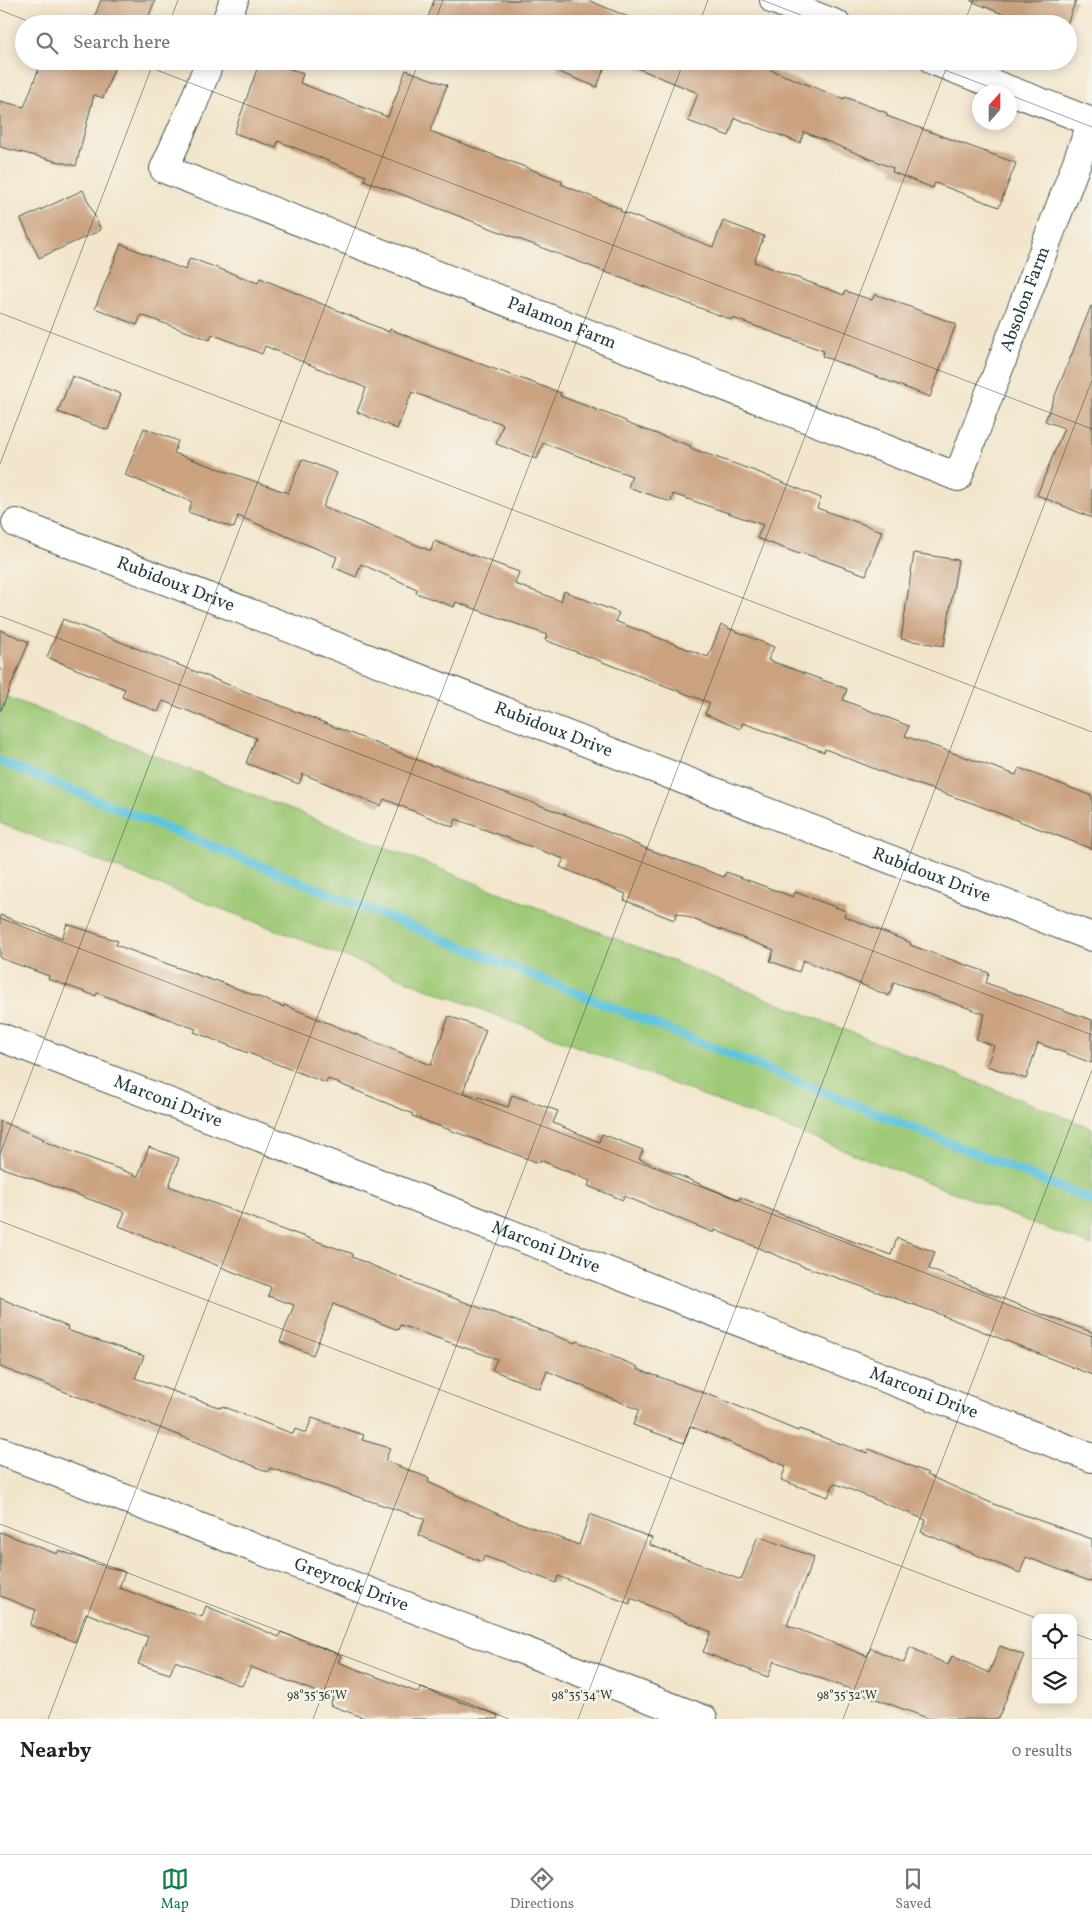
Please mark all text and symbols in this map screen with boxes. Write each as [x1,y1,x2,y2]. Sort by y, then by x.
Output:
search box [15,15,1077,70]
icon: search [33,29,61,57]
text: Search here [73,30,170,56]
north arrow [972,85,1017,130]
street label: Absolon Farm [994,243,1056,355]
street label: Palamon Farm [503,291,620,356]
street label: Rubidoux Drive [113,550,238,618]
street label: Rubidoux Drive [491,696,616,764]
street label: Rubidoux Drive [869,841,994,909]
street label: Marconi Drive [110,1069,226,1134]
street label: Marconi Drive [488,1215,604,1280]
street label: Marconi Drive [866,1361,982,1425]
street label: Greyrock Drive [290,1552,412,1618]
map controls [1032,1614,1077,1704]
button: locate [1032,1614,1077,1659]
button: layers [1032,1659,1077,1704]
text: 98°35'36"W [287,1688,347,1704]
text: 98°35'34"W [552,1688,612,1704]
text: 98°35'32"W [817,1688,877,1704]
text: Nearby [20,1737,91,1766]
text: 0 results [1012,1741,1072,1763]
tab: Map [161,1865,189,1914]
tab: Directions [510,1865,574,1914]
tab: Saved [895,1865,931,1914]

